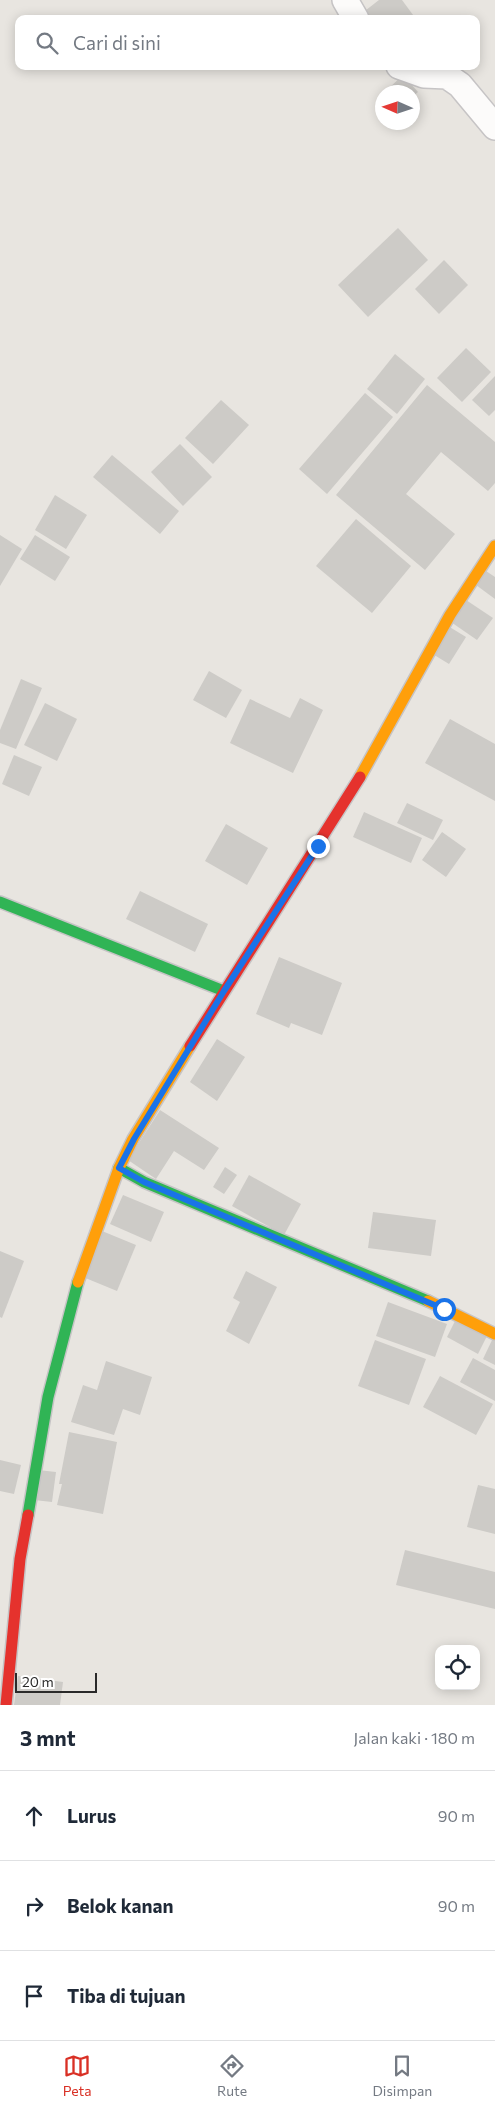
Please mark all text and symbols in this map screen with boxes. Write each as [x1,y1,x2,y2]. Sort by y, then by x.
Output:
search box [15,15,480,70]
icon: search [33,29,61,57]
text: Cari di sini [73,31,161,54]
north arrow [375,85,420,130]
route end [307,835,330,858]
route start [433,1298,456,1321]
map controls [435,1645,480,1690]
button: locate [435,1645,480,1690]
scale bar [15,1670,98,1693]
text: 20 m [22,1673,54,1690]
text: 3 mnt [20,1725,76,1750]
text: Jalan kaki · 180 m [354,1728,475,1747]
icon: ahead [20,1802,48,1830]
text: Lurus [67,1804,116,1827]
text: 90 m [438,1806,475,1825]
icon: right [20,1892,48,1920]
text: Belok kanan [67,1894,174,1917]
text: 90 m [438,1896,475,1915]
icon: arrive [20,1982,48,2010]
text: Tiba di tujuan [67,1984,185,2007]
tab: Peta [63,2052,92,2099]
tab: Rute [217,2052,247,2099]
tab: Disimpan [373,2052,432,2099]

